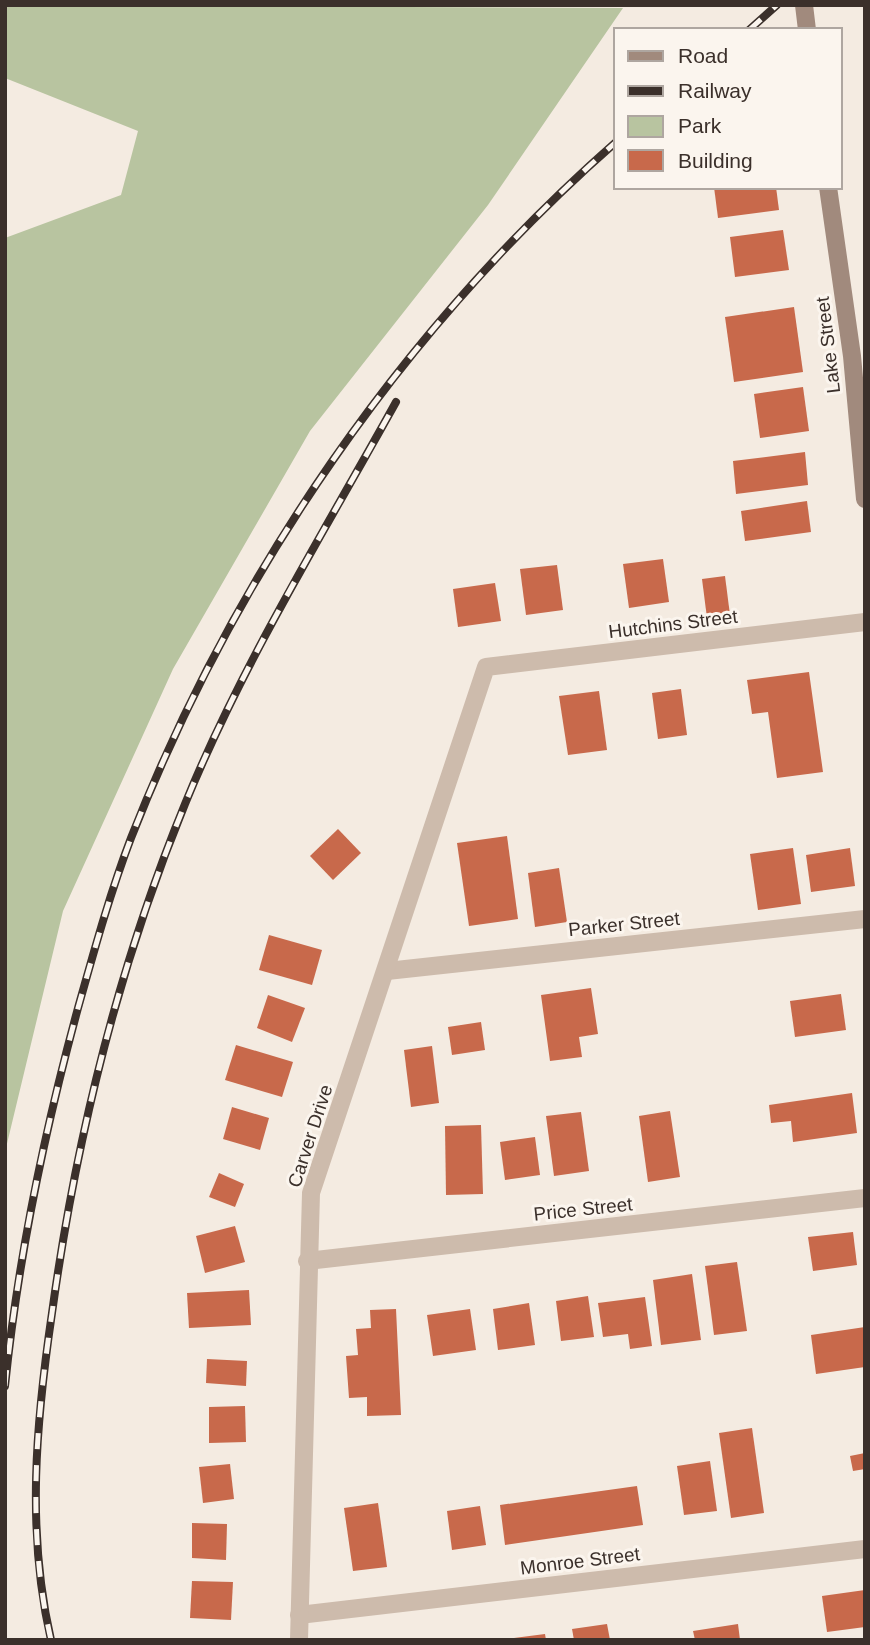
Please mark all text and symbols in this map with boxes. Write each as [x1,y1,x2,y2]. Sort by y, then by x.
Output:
legend [614,28,842,189]
text: Road [678,44,728,67]
text: Railway [678,79,752,102]
text: Park [678,114,722,137]
text: Building [678,149,753,172]
street label: Lake Street [812,295,844,395]
street label: Hutchins Street [607,606,739,642]
street label: Parker Street [567,908,681,940]
street label: Carver Drive [284,1082,336,1190]
street label: Price Street [533,1193,634,1225]
street label: Monroe Street [519,1543,642,1579]

